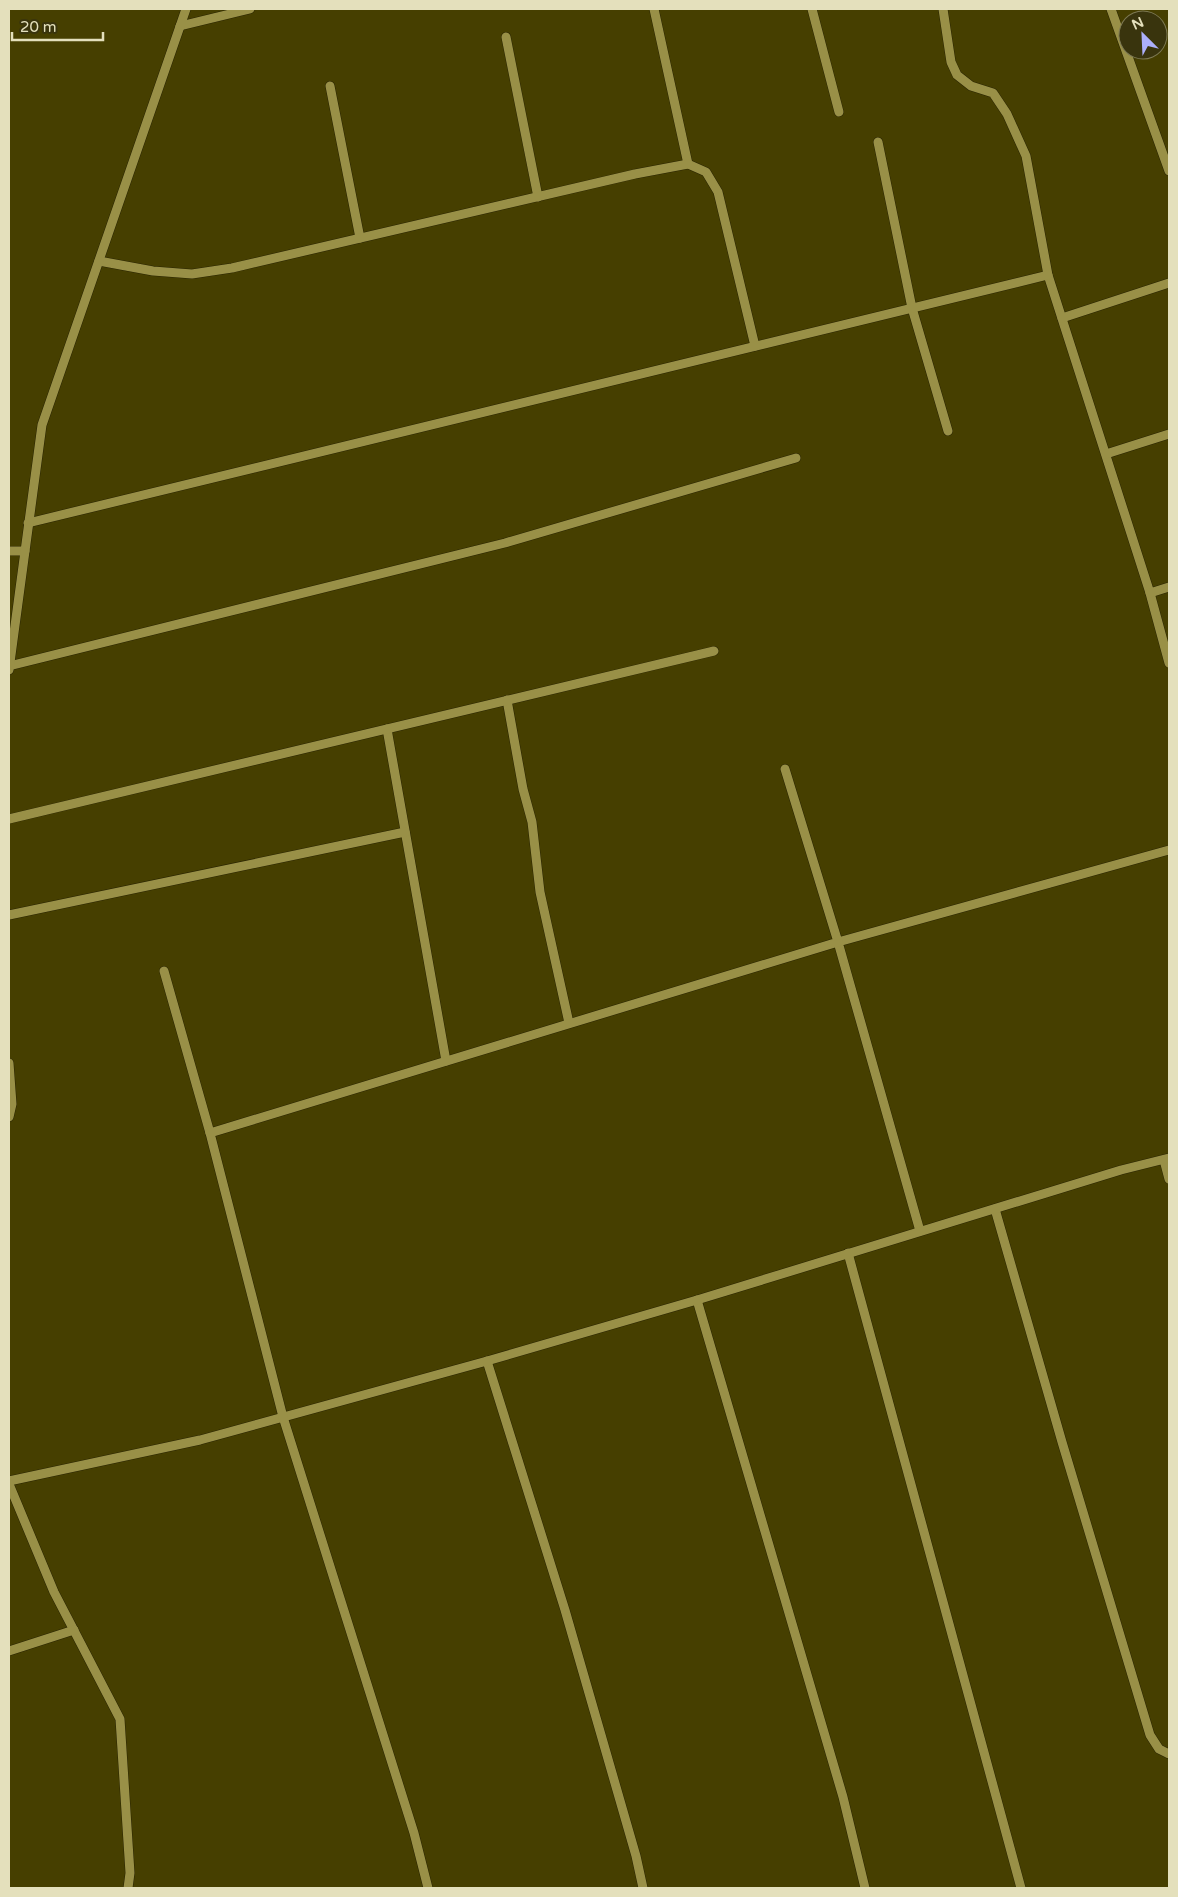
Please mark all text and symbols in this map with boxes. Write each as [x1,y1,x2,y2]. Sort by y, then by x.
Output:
scale bar [12,10,104,42]
north arrow [1118,10,1168,60]
text: N [1129,14,1147,34]
text: 20 m [20,18,57,36]

